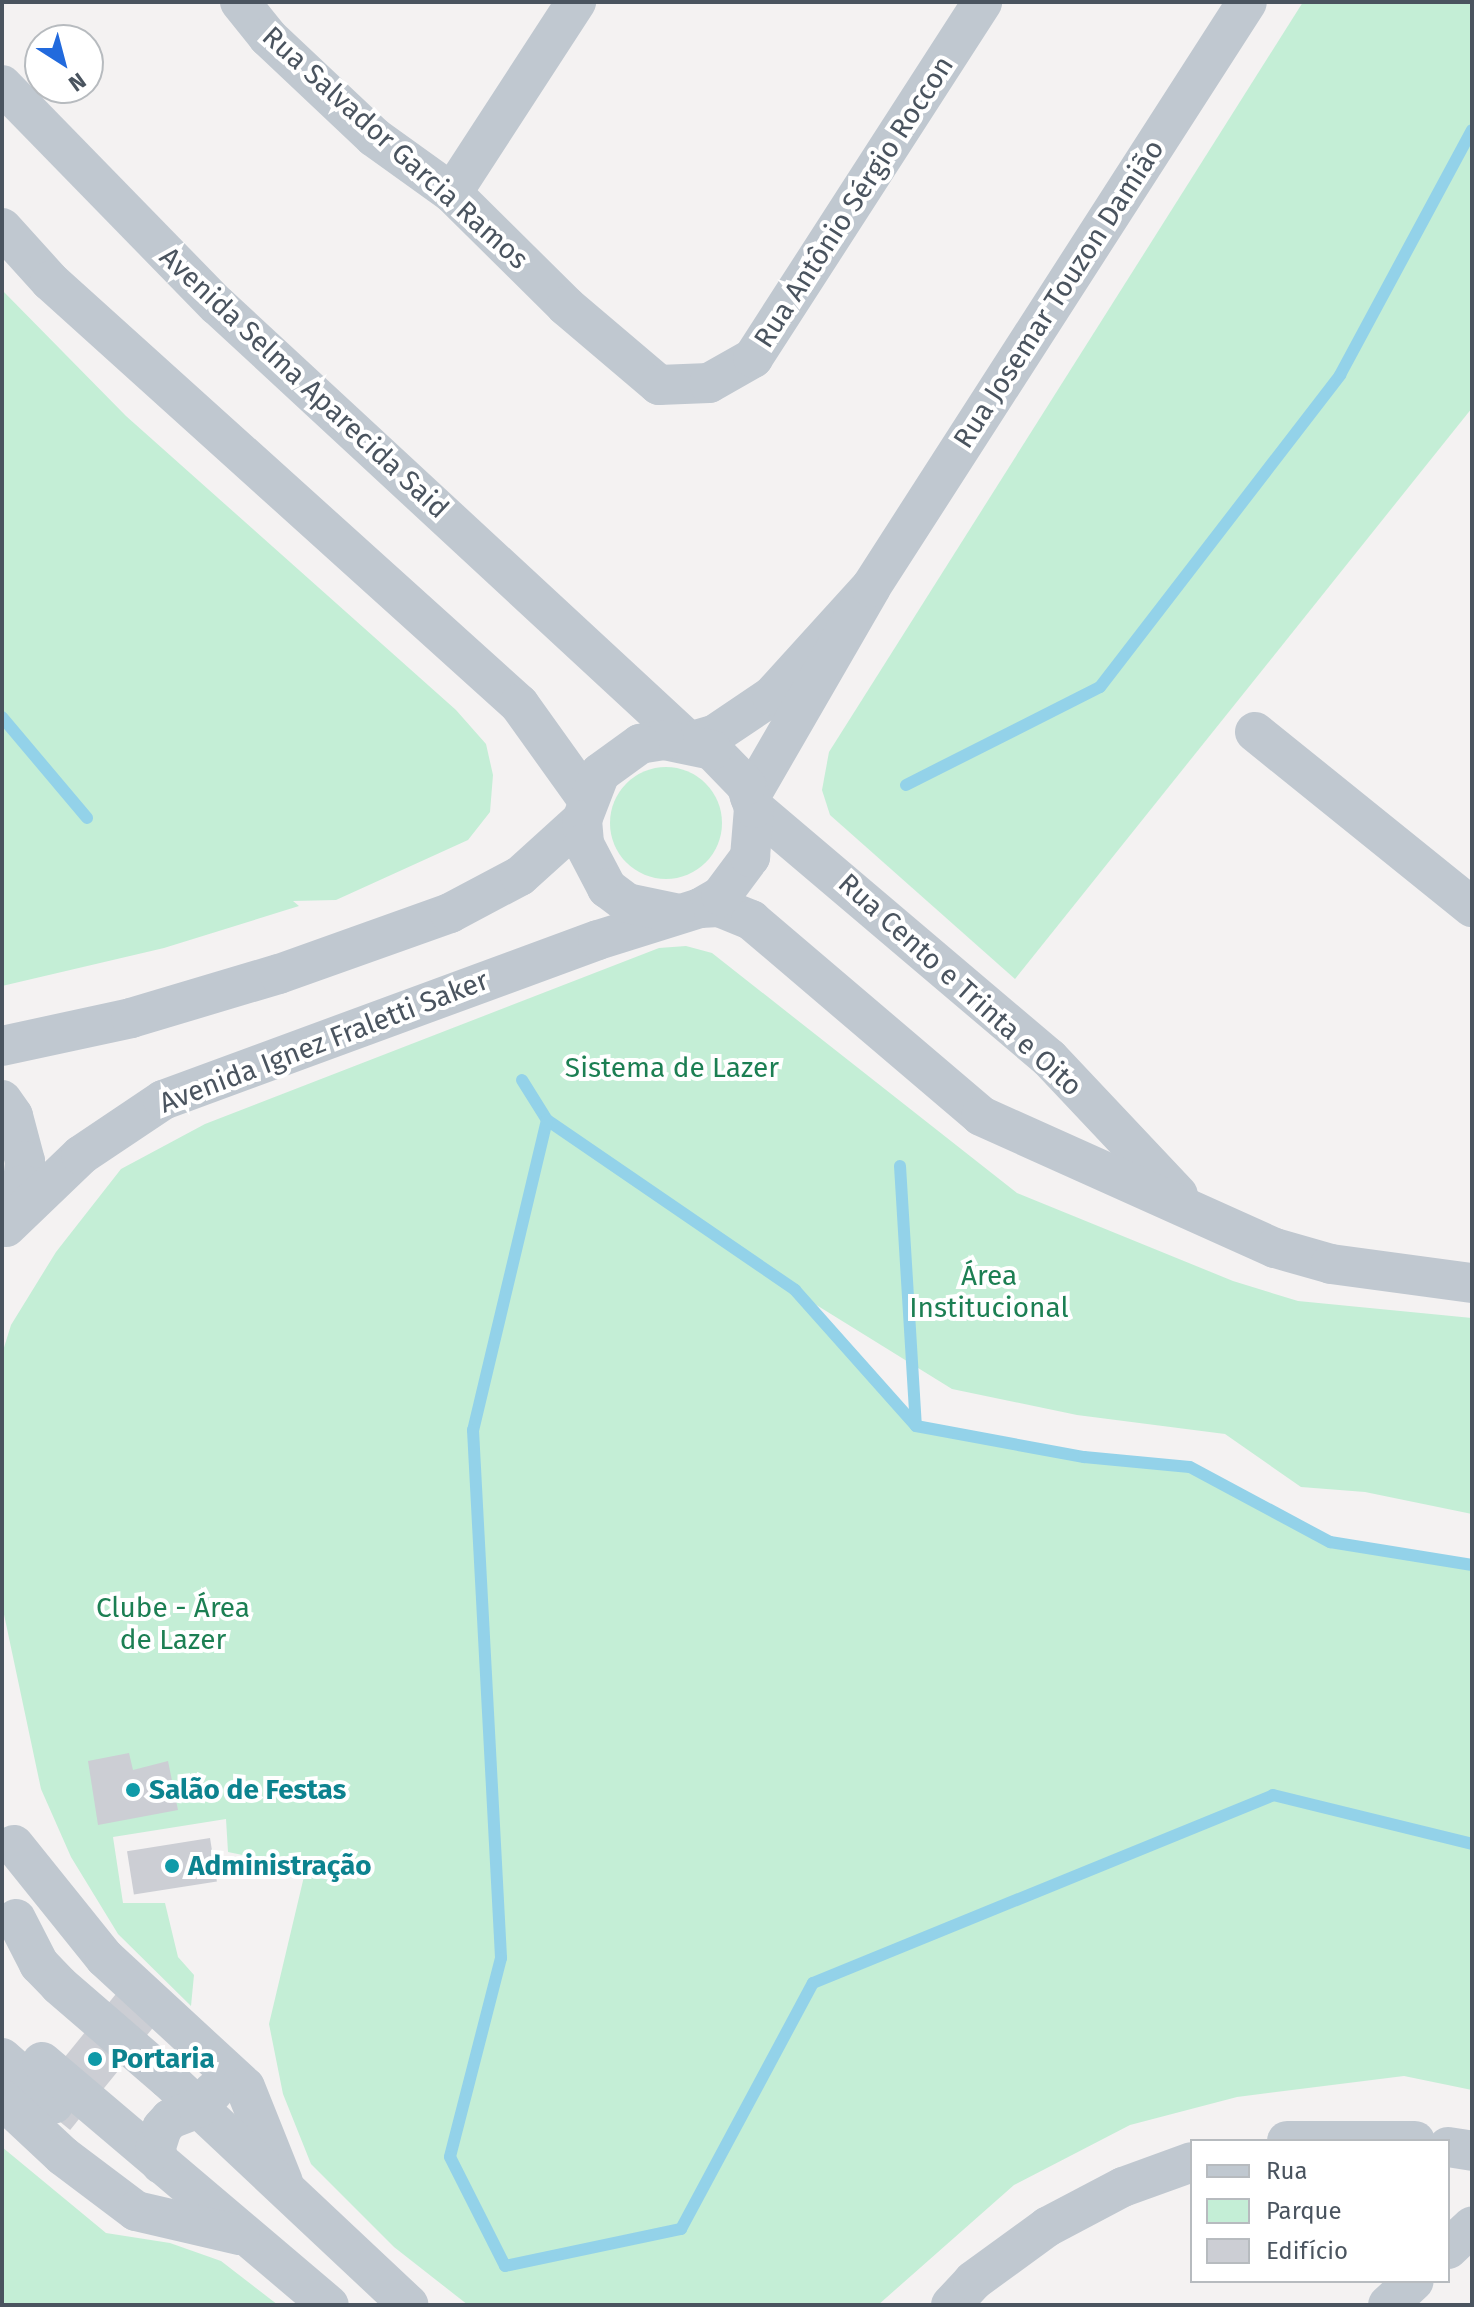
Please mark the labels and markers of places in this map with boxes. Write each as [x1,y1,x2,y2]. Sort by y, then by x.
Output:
place label: Salão de Festas [149,1773,346,1807]
marker: Salão de Festas [124,1781,142,1799]
place label: Administração [188,1849,372,1883]
marker: Administração [163,1857,181,1875]
place label: Portaria [111,2042,215,2076]
marker: Portaria [86,2050,104,2068]

